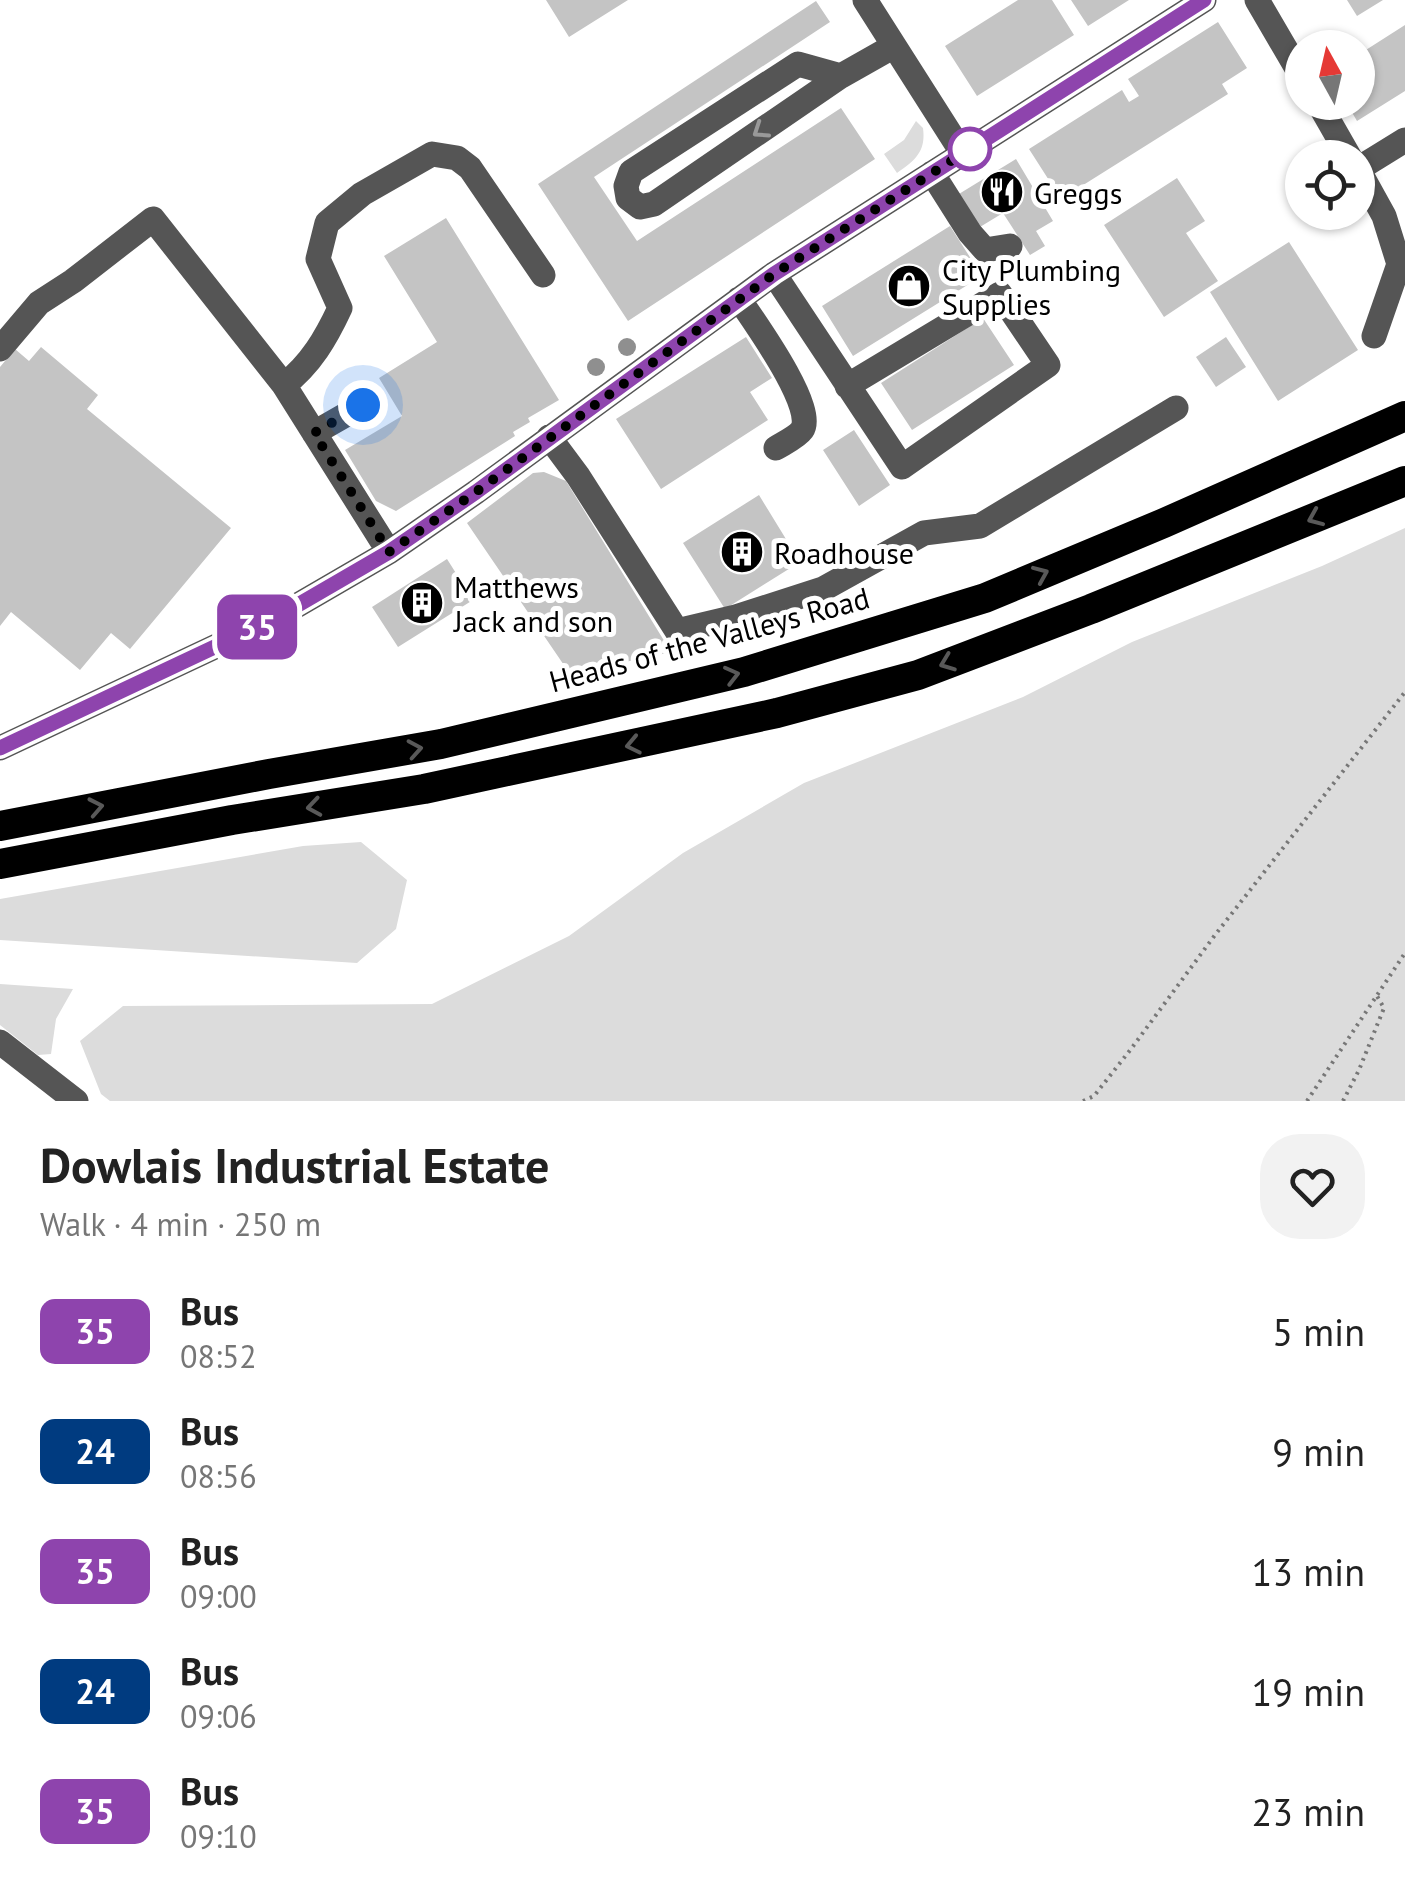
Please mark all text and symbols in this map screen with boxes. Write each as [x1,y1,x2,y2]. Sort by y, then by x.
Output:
north arrow [1285,30,1375,120]
map controls [1285,30,1375,230]
one-way arrow [753,119,772,137]
unlabelled marker [949,128,991,170]
button: locate [1285,140,1375,230]
restaurant icon: Greggs [979,169,1025,215]
place label: Greggs [1034,173,1122,212]
place label: City Plumbing Supplies [942,250,1121,323]
shop icon: City Plumbing Supplies [886,263,932,309]
your location [338,380,388,430]
one-way arrow [1307,507,1325,527]
building icon: Roadhouse [719,529,765,575]
place label: Roadhouse [774,533,914,572]
one-way arrow [1031,566,1049,586]
place label: Matthews Jack and son [452,567,613,640]
street label: Heads of the Valleys Road [545,577,873,701]
building icon: Matthews Jack and son [399,580,445,626]
line badge: 35 [212,594,302,660]
text: 35 [237,604,277,650]
one-way arrow [940,651,957,672]
one-way arrow [723,666,740,687]
one-way arrow [625,734,642,755]
one-way arrow [407,739,424,760]
one-way arrow [306,796,323,817]
one-way arrow [87,798,104,819]
text: Dowlais Industrial Estate [40,1134,549,1196]
button: heart [1260,1134,1365,1239]
text: Walk · 4 min · 250 m [40,1203,321,1245]
text: Bus [180,1286,239,1335]
text: 5 min [1272,1307,1365,1356]
text: 35 [75,1308,115,1354]
text: 08:52 [180,1335,257,1377]
text: Bus [180,1406,239,1455]
text: 9 min [1272,1427,1365,1476]
text: 24 [75,1428,115,1474]
text: 08:56 [180,1455,257,1497]
text: Bus [180,1526,239,1575]
text: 13 min [1252,1547,1365,1596]
text: 35 [75,1548,115,1594]
text: 09:00 [180,1575,257,1617]
text: Bus [180,1646,239,1695]
text: 19 min [1252,1667,1365,1716]
text: 24 [75,1668,115,1714]
text: 09:06 [180,1695,257,1737]
text: Bus [180,1766,239,1815]
text: 23 min [1252,1787,1365,1836]
text: 35 [75,1788,115,1834]
text: 09:10 [180,1815,257,1857]

